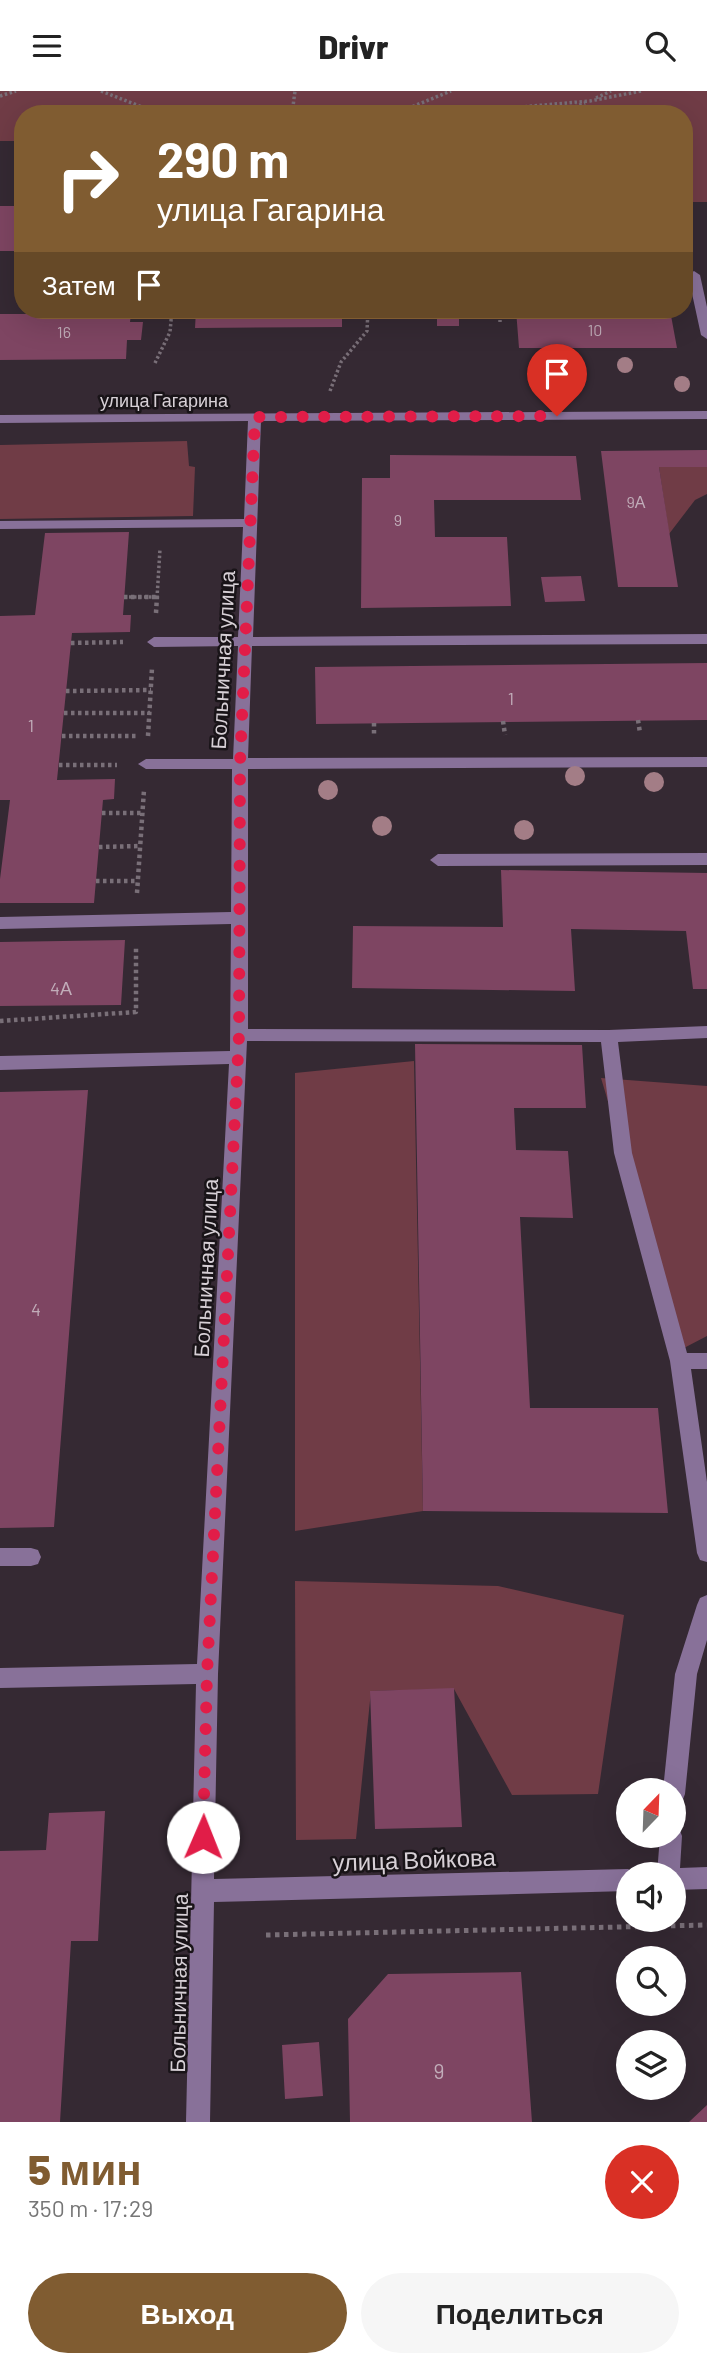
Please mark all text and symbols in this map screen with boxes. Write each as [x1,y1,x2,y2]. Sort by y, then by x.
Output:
icon: menu [28,27,66,65]
text: Drivr [318,27,389,65]
icon: search [641,27,679,65]
text: 290 m [157,129,289,188]
icon: right [42,133,133,224]
text: улица Гагарина [157,189,385,227]
icon: arrive [130,266,168,304]
text: Затем [42,269,116,300]
house number: 10 [588,320,602,339]
house number: 16 [57,322,71,341]
pin [527,344,587,416]
icon: arrive [538,355,576,393]
street label: улица Гагарина [100,389,229,411]
house number: 9А [626,492,646,511]
house number: 9 [394,510,402,529]
street label: Больничная улица [205,570,239,750]
house number: 1 [508,687,514,709]
house number: 1 [28,714,34,736]
house number: 4А [50,977,72,999]
street label: Больничная улица [188,1178,222,1358]
house number: 4 [31,1298,41,1320]
north arrow [616,1778,686,1848]
map controls [616,1778,686,2100]
position arrow [166,1800,240,1874]
street label: улица Войкова [332,1842,497,1876]
button: sound [616,1862,686,1932]
street label: Больничная улица [164,1893,192,2073]
button: search [616,1946,686,2016]
button: layers [616,2030,686,2100]
house number: 9 [434,2058,444,2083]
text: 5 мин [28,2143,142,2193]
button: close [605,2145,679,2219]
text: 350 m · 17:29 [28,2194,153,2222]
button: Выход [28,2273,347,2353]
button: Поделиться [361,2273,679,2353]

